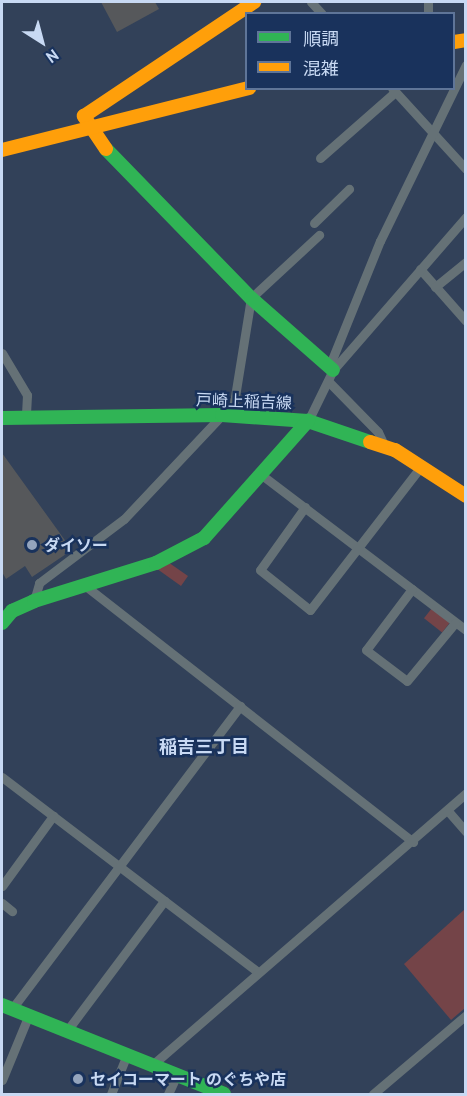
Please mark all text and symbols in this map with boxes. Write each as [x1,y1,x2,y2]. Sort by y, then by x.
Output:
north arrow [12,12,72,72]
legend [245,12,455,90]
text: 順調 [303,27,339,50]
text: N [42,45,63,68]
text: 混雑 [303,57,339,80]
street label: 戸崎上稲吉線 [196,390,292,412]
place label: ダイソー [44,535,108,555]
marker: ダイソー [25,538,39,552]
district label: 稲吉三丁目 [159,736,249,758]
place label: セイコーマート のぐちや店 [90,1069,286,1089]
marker: セイコーマート のぐちや店 [71,1072,85,1086]

